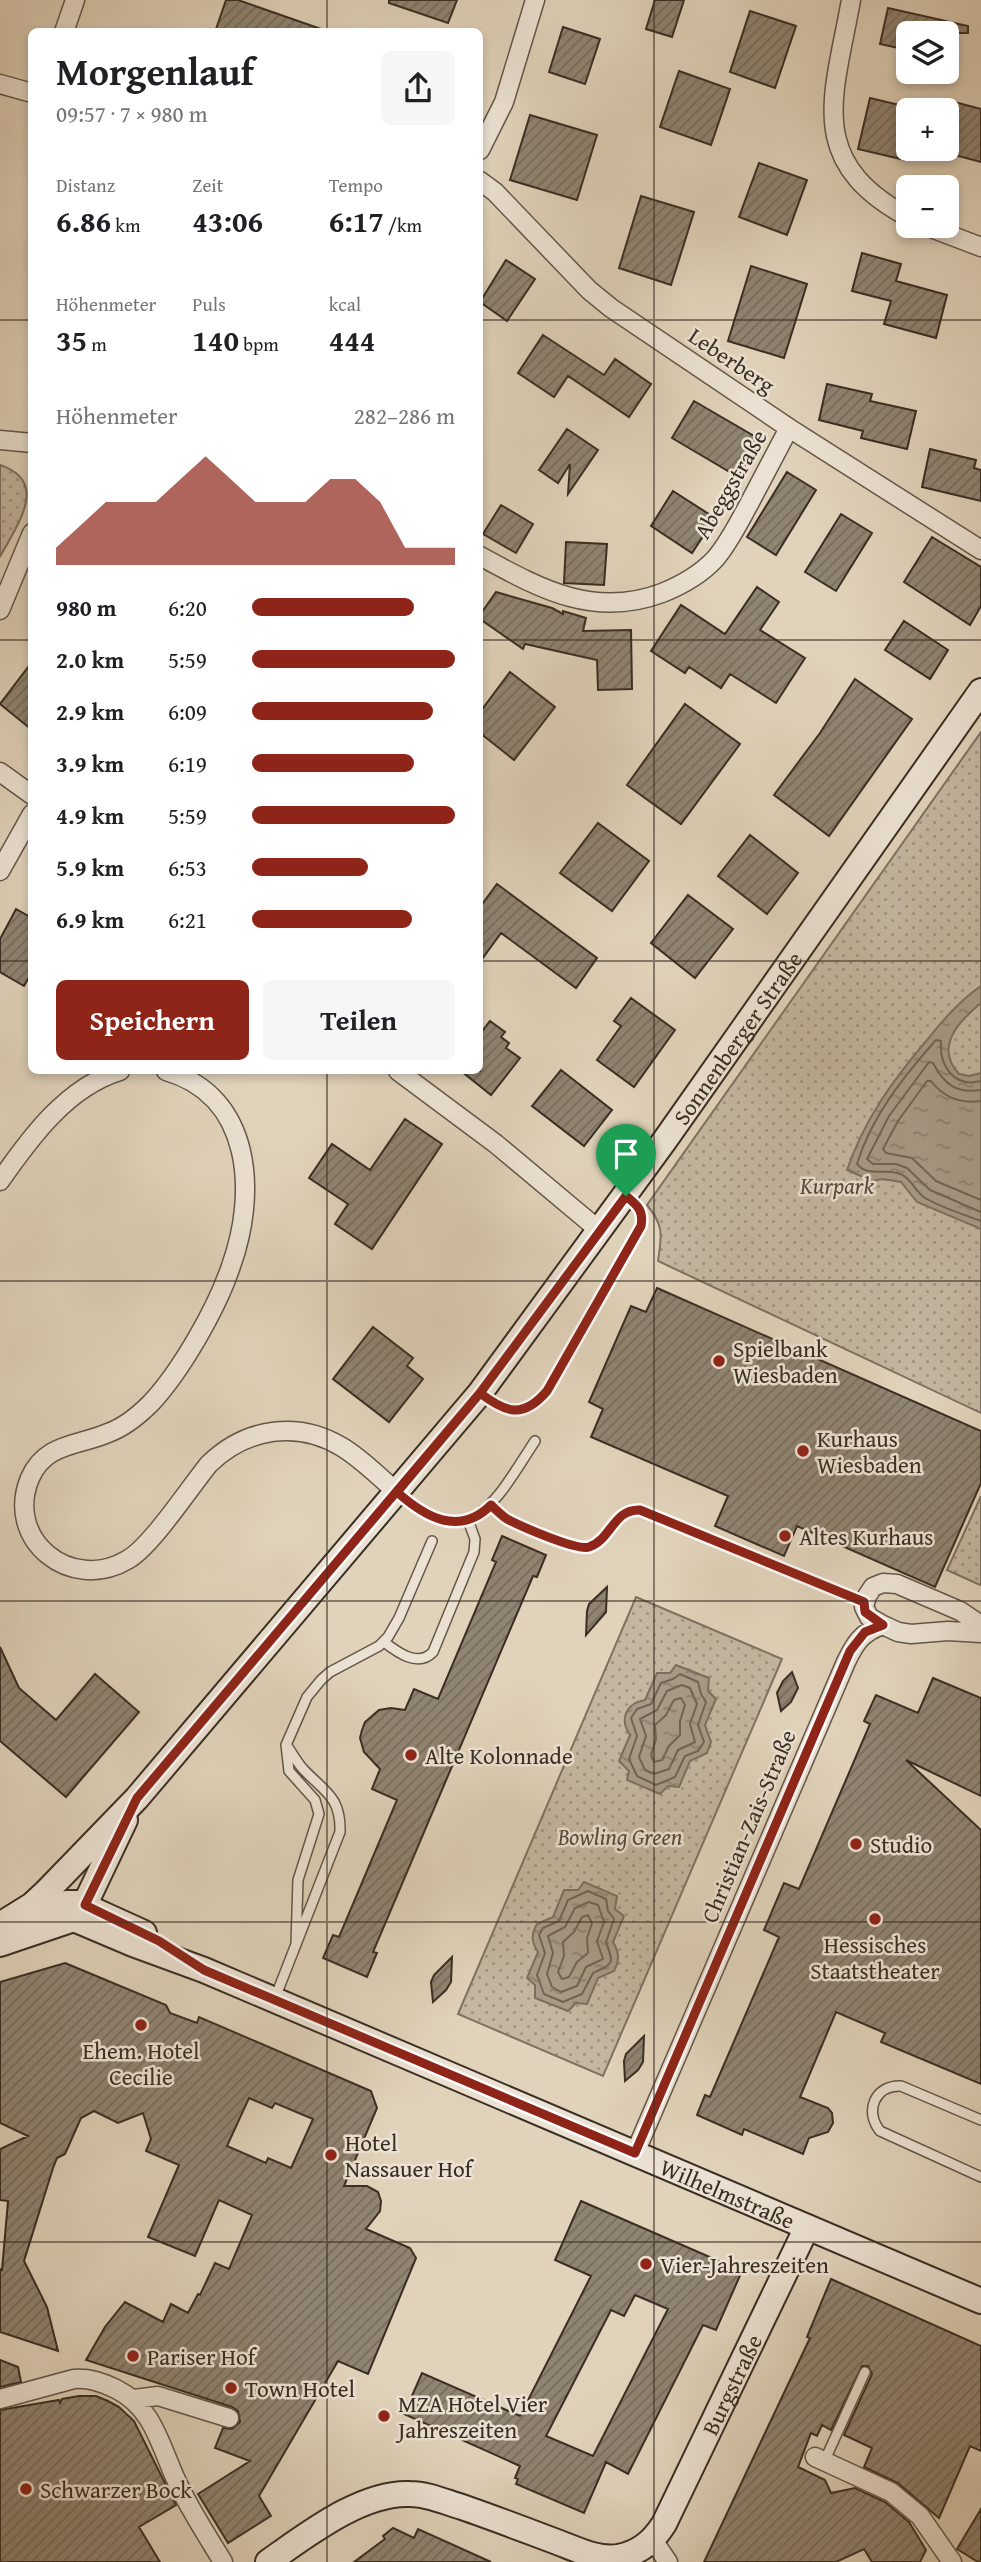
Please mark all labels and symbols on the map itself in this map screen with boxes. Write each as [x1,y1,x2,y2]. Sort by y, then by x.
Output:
street label: Leberberg [682,319,782,401]
street label: Abeggstraße [685,423,775,545]
street label: Sonnenberger Straße [664,944,810,1131]
pin [596,1124,656,1196]
park label: Kurpark [799,1169,874,1202]
place label: Spielbank Wiesbaden [733,1332,838,1391]
marker: Spielbank Wiesbaden [711,1353,727,1369]
place label: Kurhaus Wiesbaden [817,1422,922,1481]
marker: Kurhaus Wiesbaden [795,1443,811,1459]
place label: Altes Kurhaus [799,1520,933,1553]
marker: Altes Kurhaus [777,1528,793,1544]
street label: Christian-Zais-Straße [692,1724,804,1928]
place label: Alte Kolonnade [425,1739,573,1772]
marker: Alte Kolonnade [403,1747,419,1763]
park label: Bowling Green [557,1820,683,1853]
place label: Studio [870,1828,932,1861]
marker: Studio [848,1836,864,1852]
marker: Hessisches Staatstheater [867,1911,883,1927]
place label: Hessisches Staatstheater [810,1928,940,1987]
marker: Ehem. Hotel Cecilie [133,2017,149,2033]
place label: Ehem. Hotel Cecilie [82,2034,200,2093]
place label: Hotel Nassauer Hof [345,2126,475,2185]
marker: Hotel Nassauer Hof [323,2147,339,2163]
street label: Wilhelmstraße [655,2150,800,2236]
place label: Vier-Jahreszeiten [660,2248,829,2281]
marker: Vier-Jahreszeiten [638,2256,654,2272]
street label: Burgstraße [693,2329,770,2440]
place label: Pariser Hof [147,2340,258,2373]
marker: Pariser Hof [125,2348,141,2364]
place label: Town Hotel [245,2372,355,2405]
marker: Town Hotel [223,2380,239,2396]
place label: MZA Hotel Vier Jahreszeiten [395,2387,548,2446]
marker: MZA Hotel Vier Jahreszeiten [376,2408,392,2424]
place label: Schwarzer Bock [40,2473,192,2506]
marker: Schwarzer Bock [18,2481,34,2497]

